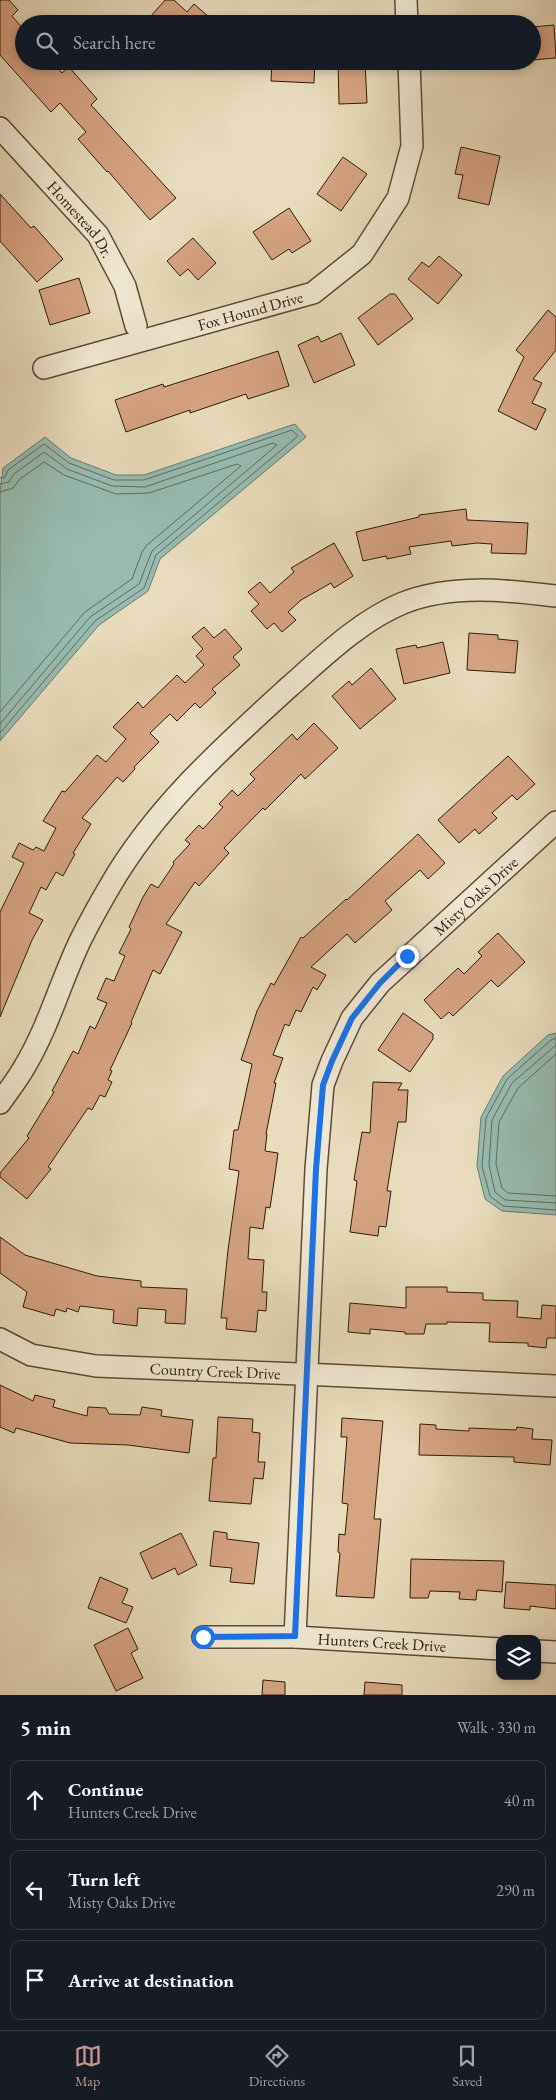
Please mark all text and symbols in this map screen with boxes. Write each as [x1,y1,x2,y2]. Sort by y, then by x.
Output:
search box [15,15,541,70]
icon: search [33,29,61,57]
text: Search here [73,30,155,55]
street label: Homestead Dr. [42,176,118,262]
street label: Fox Hound Drive [195,286,305,336]
street label: Misty Oaks Drive [429,852,523,940]
route end [396,945,419,968]
street label: Country Creek Drive [149,1358,281,1384]
route start [192,1626,215,1649]
street label: Hunters Creek Drive [317,1628,447,1657]
map controls [496,1635,541,1680]
button: layers [496,1635,541,1680]
text: 5 min [20,1714,71,1741]
text: Walk · 330 m [457,1717,536,1738]
text: Continue [68,1777,143,1802]
icon: ahead [21,1786,49,1814]
text: 40 m [504,1790,535,1811]
text: Hunters Creek Drive [68,1802,197,1823]
text: Turn left [68,1867,140,1892]
icon: left [21,1876,49,1904]
text: 290 m [496,1880,535,1901]
text: Misty Oaks Drive [68,1892,175,1913]
icon: arrive [21,1966,49,1994]
text: Arrive at destination [68,1968,234,1993]
tab: Map [74,2042,102,2090]
tab: Directions [249,2042,305,2090]
tab: Saved [452,2042,482,2090]

